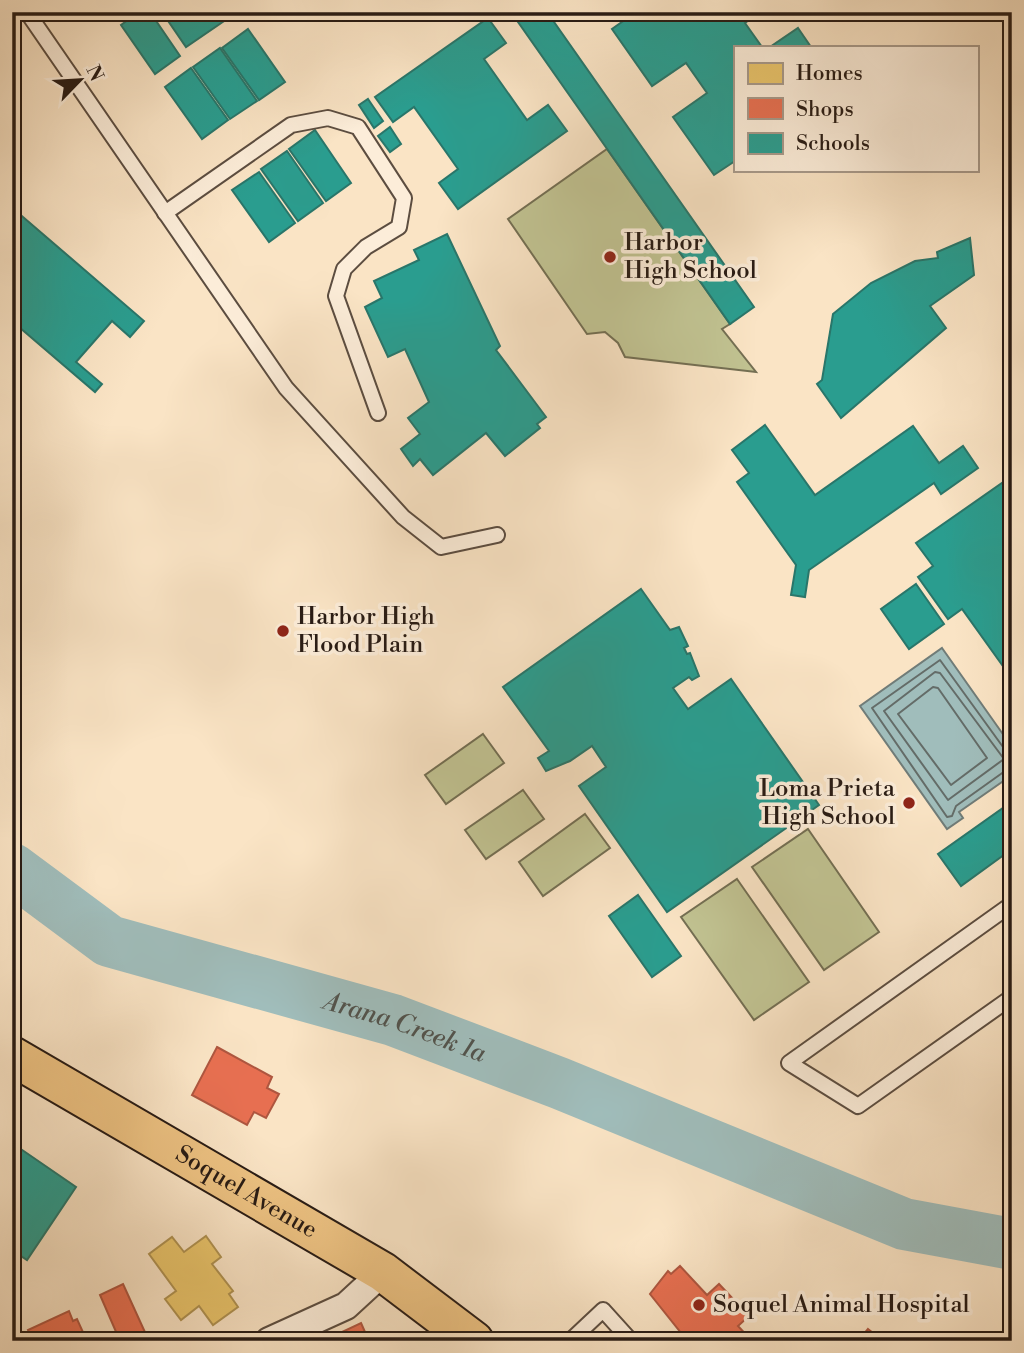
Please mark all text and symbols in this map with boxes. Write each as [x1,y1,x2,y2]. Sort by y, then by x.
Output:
north arrow [46,46,116,116]
legend [734,46,978,172]
text: N [80,61,109,85]
text: Homes [796,61,863,87]
text: Shops [796,97,854,123]
text: Schools [796,131,870,157]
place label: Harbor High School [624,228,757,286]
marker: Harbor High School [602,249,618,265]
place label: Harbor High Flood Plain [297,602,435,660]
marker: Harbor High Flood Plain [275,623,291,639]
place label: Loma Prieta High School [759,774,896,832]
marker: Loma Prieta High School [901,795,917,811]
water label: Arana Creek 1a [317,985,491,1070]
street label: Soquel Avenue [170,1139,323,1245]
place label: Soquel Animal Hospital [713,1290,970,1320]
marker: Soquel Animal Hospital [691,1297,707,1313]

